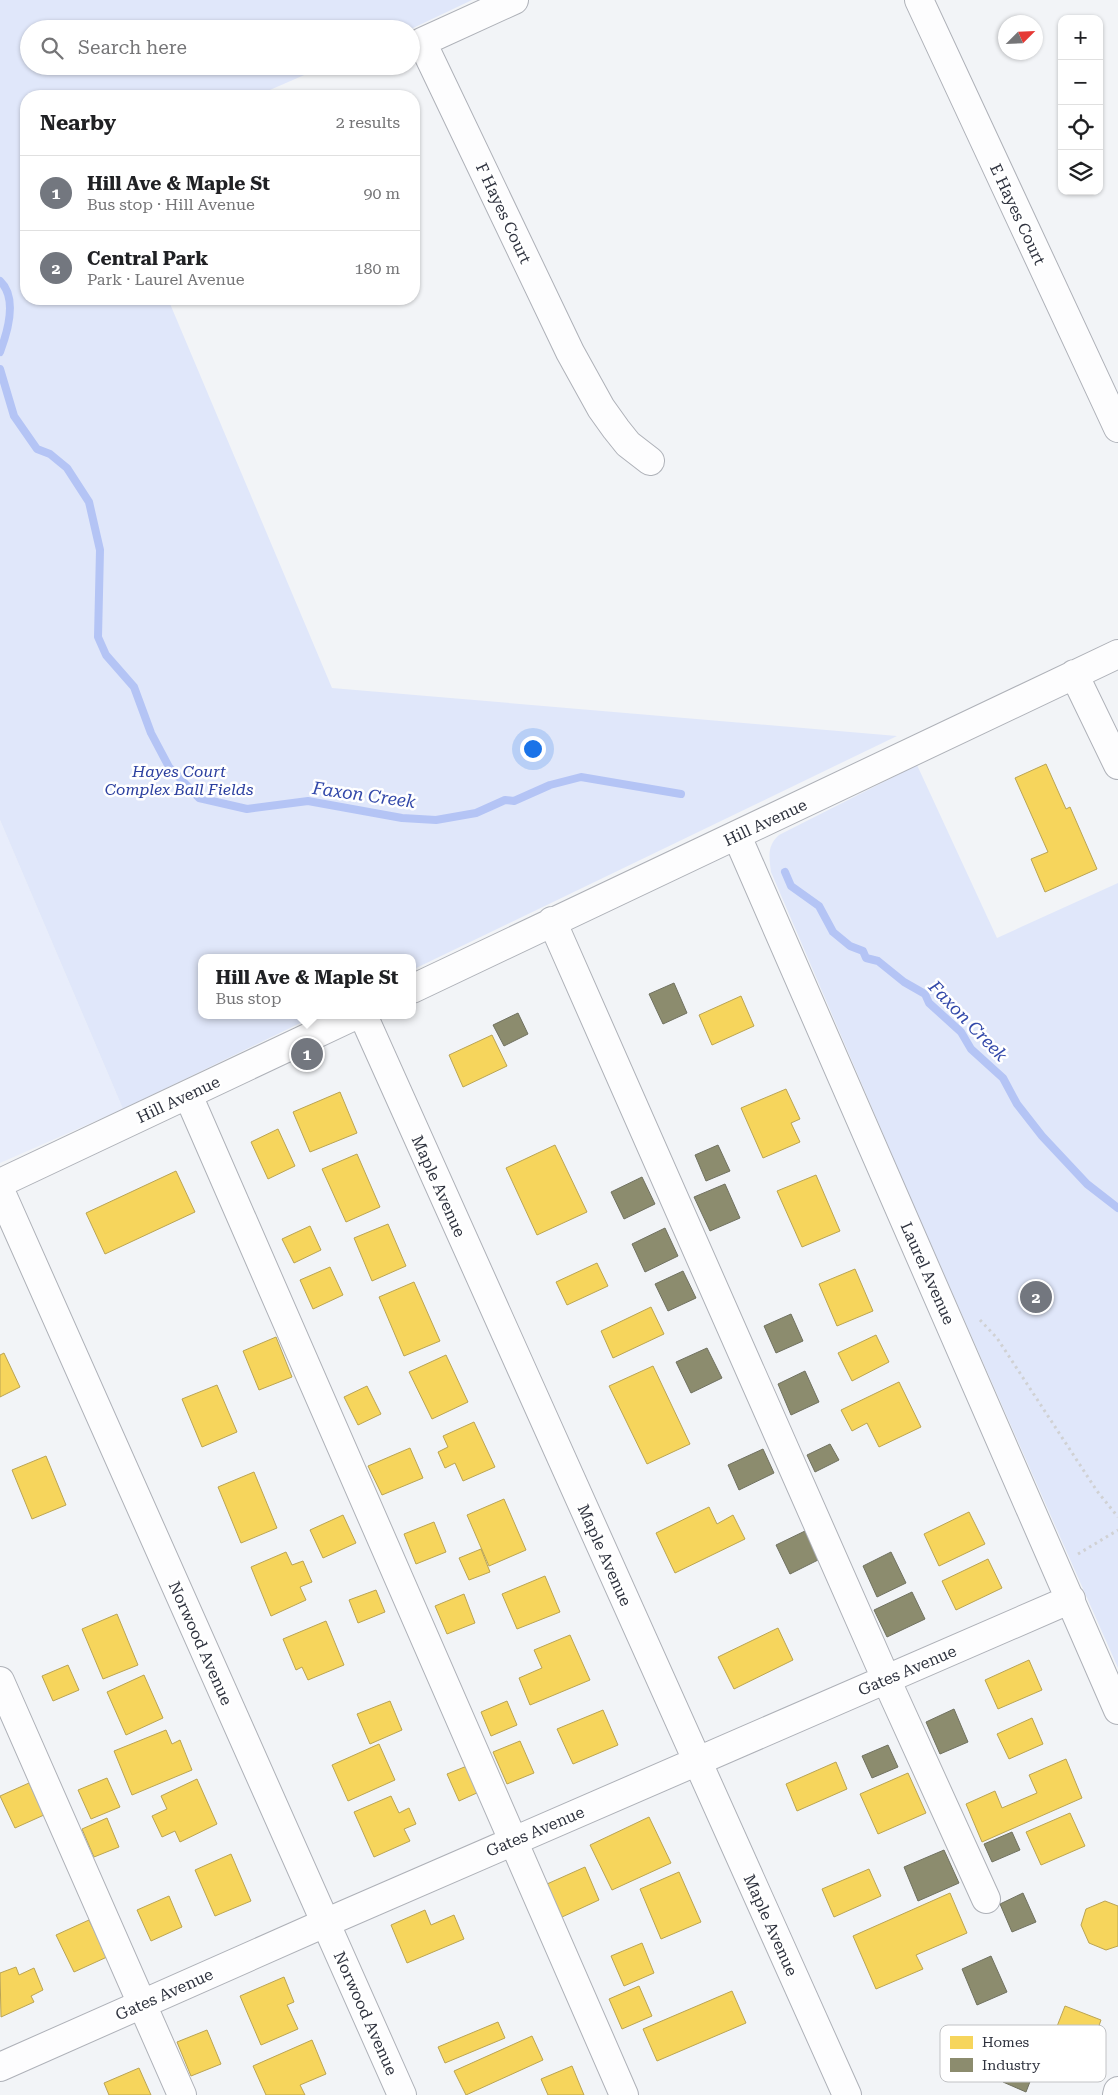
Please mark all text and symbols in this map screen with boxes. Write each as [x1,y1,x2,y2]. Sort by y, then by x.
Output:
north arrow [998,15,1043,60]
map controls [1058,15,1103,195]
button: + [1058,15,1103,60]
search box [20,20,420,75]
icon: search [38,34,66,62]
text: Search here [78,36,187,59]
button: − [1058,60,1103,105]
button: locate [1058,105,1103,150]
text: Nearby [40,111,116,135]
text: 2 results [336,113,400,132]
button: layers [1058,150,1103,195]
street label: F Hayes Court [472,160,535,267]
street label: E Hayes Court [986,161,1049,268]
text: Hill Ave & Maple St [87,172,270,195]
text: 1 [52,184,60,203]
text: 90 m [363,184,400,203]
text: Bus stop · Hill Avenue [87,195,255,214]
text: Central Park [87,247,208,270]
text: 2 [52,259,60,278]
text: 180 m [354,259,400,278]
text: Park · Laurel Avenue [87,270,244,289]
your location [520,736,546,762]
park label: Hayes Court Complex Ball Fields [105,762,253,799]
water label: Faxon Creek [310,777,417,812]
street label: Hill Avenue [721,795,810,850]
popup [198,954,416,1019]
text: Hill Ave & Maple St [216,966,398,989]
water label: Faxon Creek [924,975,1012,1066]
text: Bus stop [216,989,281,1008]
pin: 1 [291,1035,323,1073]
street label: Hill Avenue [134,1072,223,1127]
street label: Maple Avenue [408,1132,470,1240]
street label: Laurel Avenue [896,1219,959,1328]
pin: 2 [1020,1278,1052,1316]
street label: Maple Avenue [574,1501,636,1609]
street label: Norwood Avenue [165,1578,236,1708]
street label: Gates Avenue [855,1641,959,1700]
street label: Gates Avenue [483,1802,587,1861]
street label: Maple Avenue [740,1871,802,1979]
street label: Norwood Avenue [330,1948,401,2078]
street label: Gates Avenue [112,1964,216,2024]
legend [940,2025,1106,2082]
text: Homes [982,2034,1030,2050]
text: Industry [982,2057,1041,2073]

